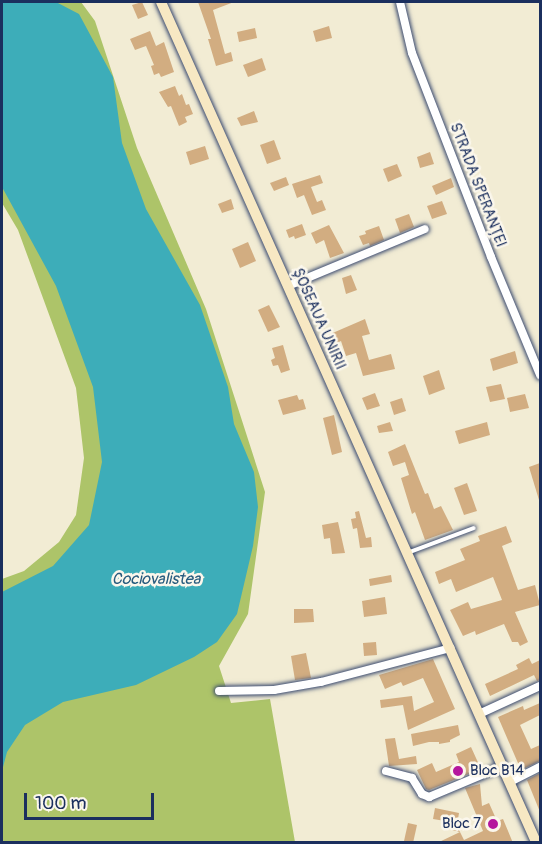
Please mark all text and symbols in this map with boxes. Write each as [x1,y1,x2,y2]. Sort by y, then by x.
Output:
street label: STRADA SPERANȚEI [446,120,510,250]
street label: ȘOSEAUA UNIRII [289,265,349,373]
water label: Cociovalistea [112,569,200,589]
place label: Bloc B14 [470,762,524,780]
marker: Bloc B14 [451,764,465,778]
scale bar [27,781,158,819]
text: 100 m [35,792,87,815]
place label: Bloc 7 [442,815,481,833]
marker: Bloc 7 [486,817,500,831]

